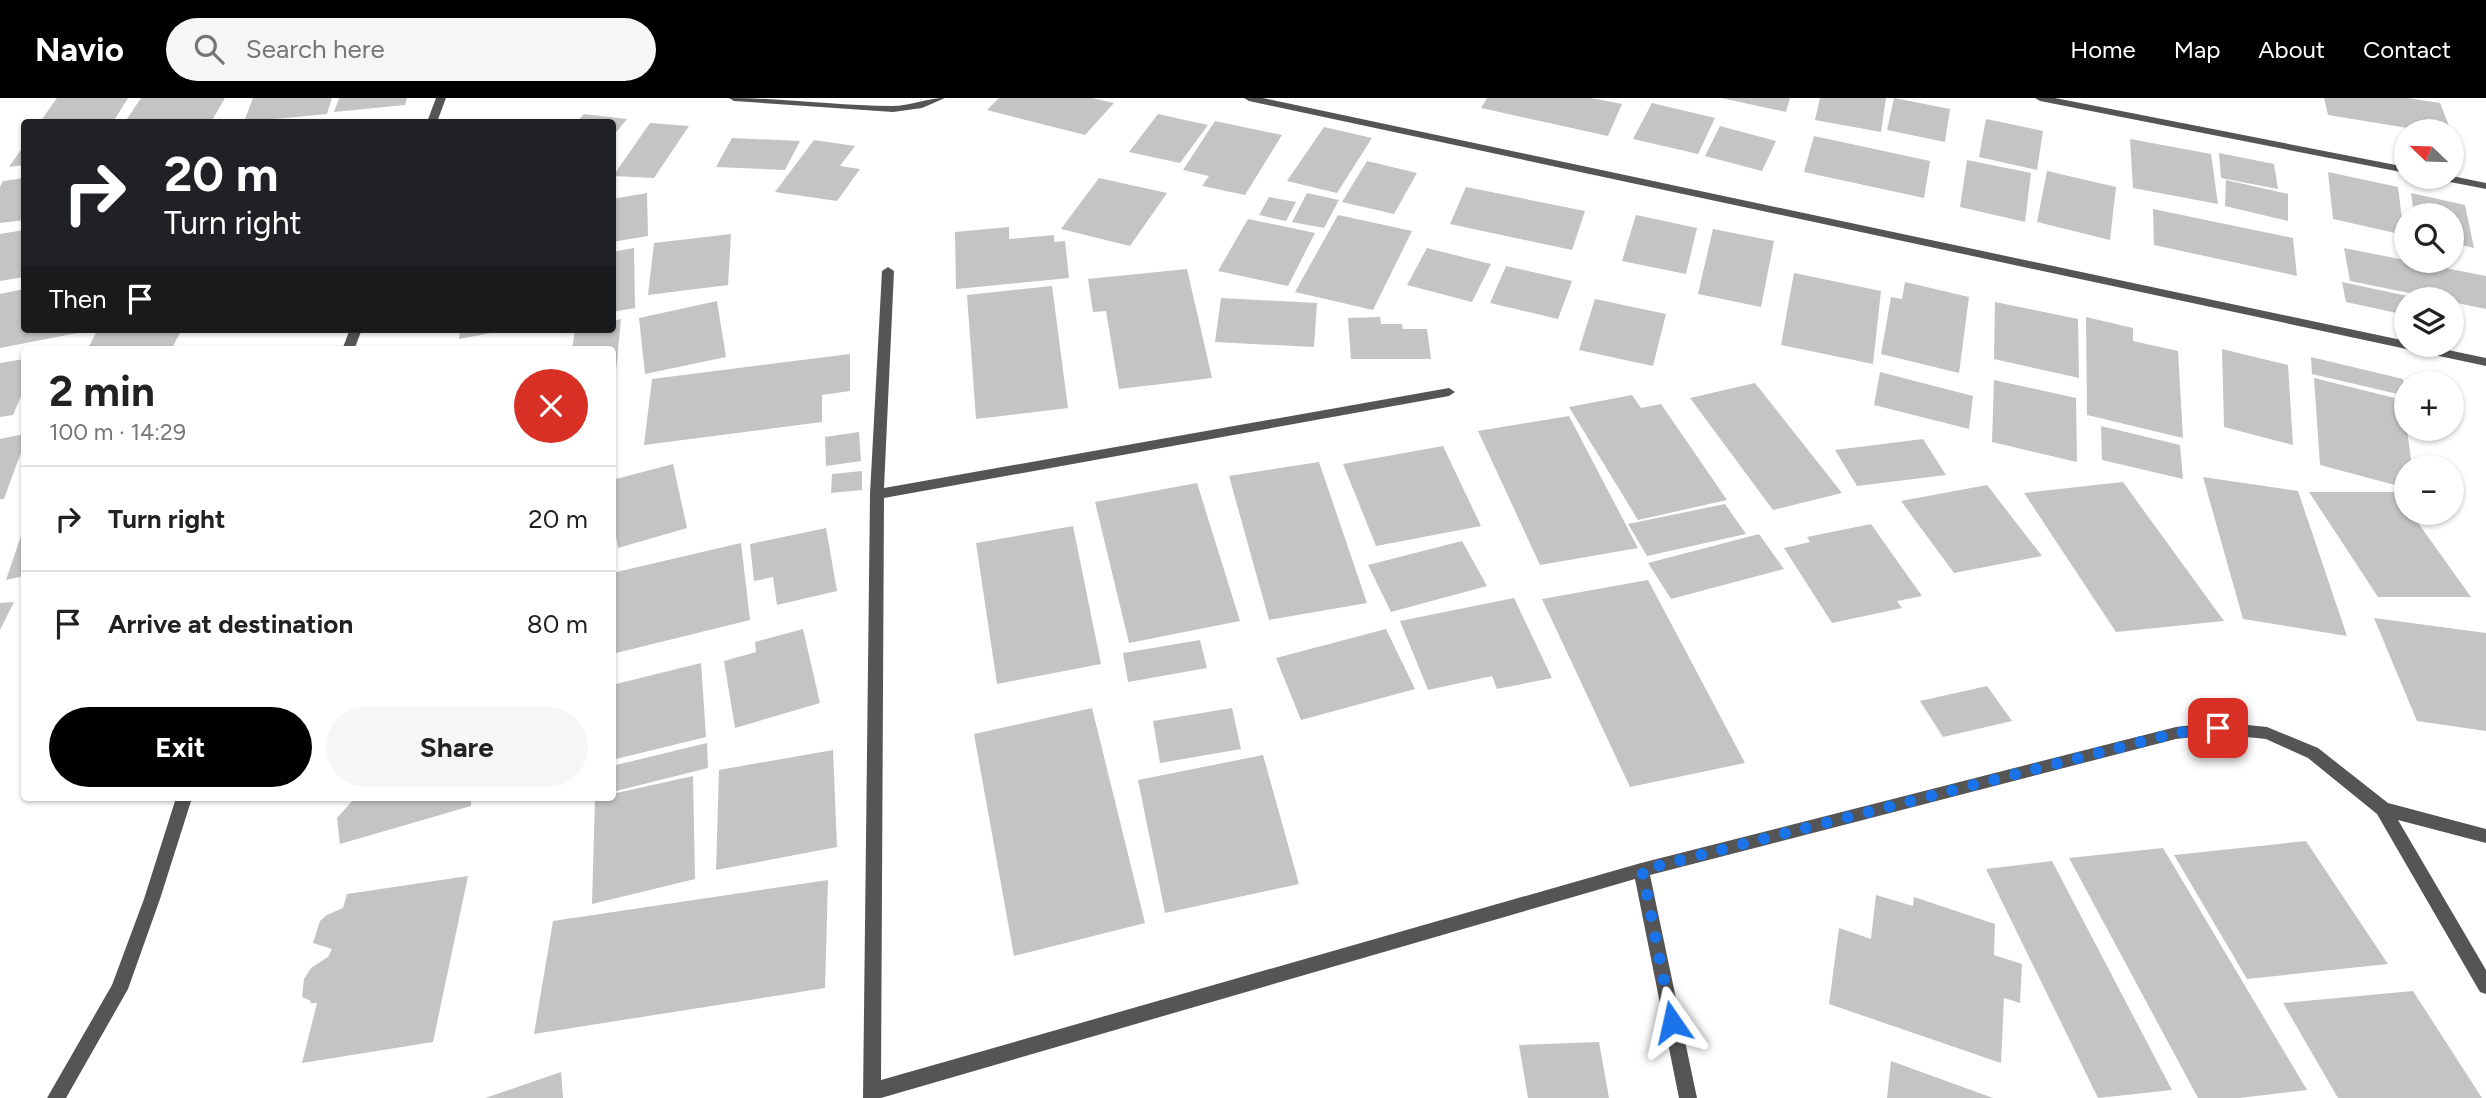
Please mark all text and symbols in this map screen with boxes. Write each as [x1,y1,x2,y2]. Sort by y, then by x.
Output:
search box [166,18,656,81]
text: Navio [35,30,124,69]
icon: search [190,30,228,68]
text: Search here [246,33,385,65]
text: Home [2070,35,2136,64]
text: Map [2174,35,2220,64]
text: About [2258,35,2325,64]
text: Contact [2363,35,2451,64]
north arrow [2394,119,2464,189]
map controls [2394,119,2464,525]
text: 20 m [164,144,279,203]
icon: right [49,147,140,238]
button: search [2394,203,2464,273]
text: Turn right [164,204,302,242]
icon: arrive [121,280,159,318]
text: Then [49,283,107,315]
button: layers [2394,287,2464,357]
text: 2 min [49,366,155,417]
button: close [514,369,588,443]
button: + [2394,371,2464,441]
text: 100 m · 14:29 [49,418,186,446]
button: − [2394,455,2464,525]
icon: right [49,500,87,538]
text: Turn right [108,503,225,535]
text: 20 m [528,503,588,535]
icon: arrive [49,605,87,643]
text: Arrive at destination [108,608,353,640]
text: 80 m [527,608,588,640]
pin [2188,698,2248,758]
button: Exit [49,707,312,787]
button: Share [326,707,588,787]
icon: arrive [2199,709,2237,747]
position arrow [1635,985,1709,1059]

